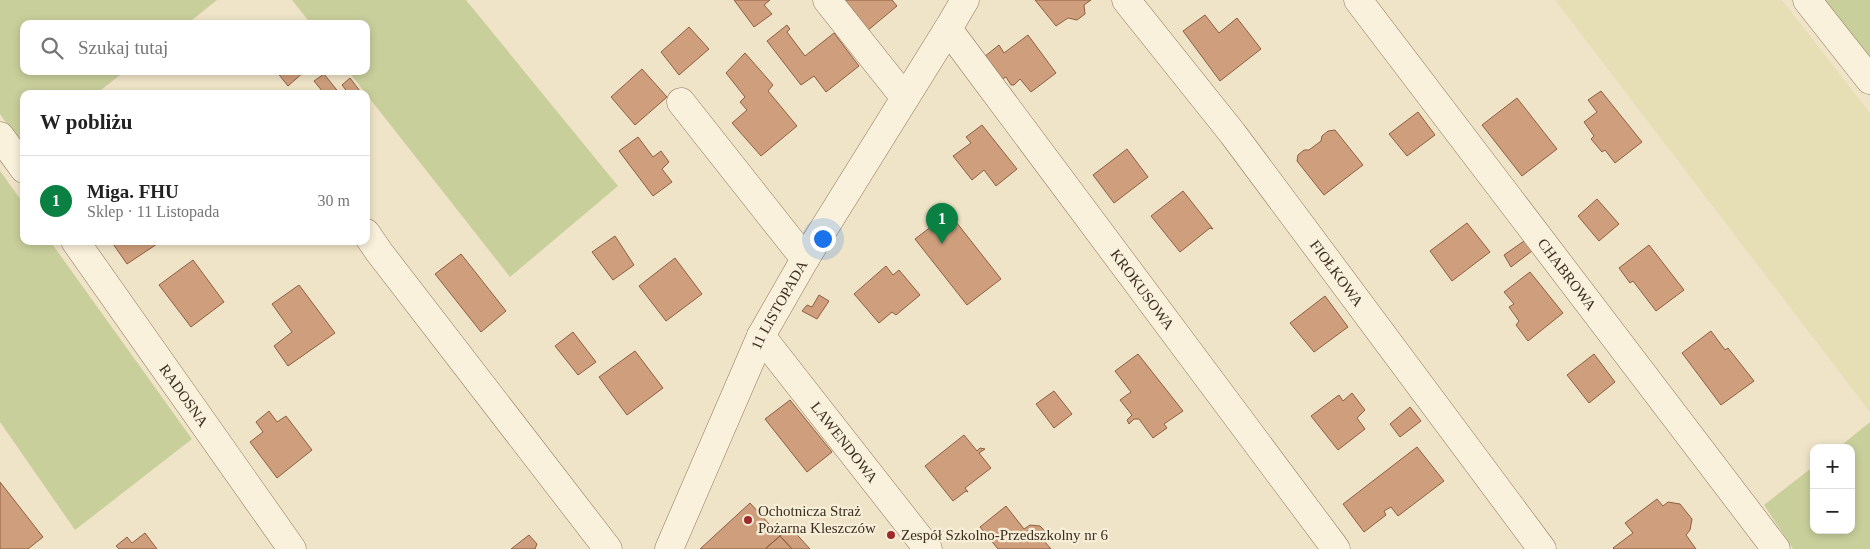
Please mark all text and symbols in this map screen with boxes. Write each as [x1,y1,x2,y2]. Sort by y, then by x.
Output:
search box [20,20,370,75]
icon: search [38,34,66,62]
text: Szukaj tutaj [78,37,168,58]
text: W pobliżu [40,110,132,134]
text: Miga. FHU [87,181,179,202]
text: 1 [52,192,60,209]
text: 30 m [318,192,350,209]
text: Sklep · 11 Listopada [87,203,219,220]
pin: 1 [926,203,958,244]
your location [810,226,836,252]
street label: CHABROWA [1535,235,1599,314]
street label: FIOŁKOWA [1307,237,1367,310]
street label: KROKUSOWA [1107,246,1178,333]
street label: 11 LISTOPADA [748,257,811,352]
street label: RADOSNA [156,361,211,430]
street label: LAWENDOWA [808,399,881,486]
map controls [1810,444,1855,534]
button: + [1810,444,1855,489]
button: − [1810,489,1855,534]
place label: Ochotnicza Straż Pożarna Kleszczów [758,503,876,536]
marker: Ochotnicza Straż Pożarna Kleszczów [742,514,754,526]
place label: Zespół Szkolno-Przedszkolny nr 6 [901,527,1109,543]
marker: Zespół Szkolno-Przedszkolny nr 6 [885,529,897,541]

